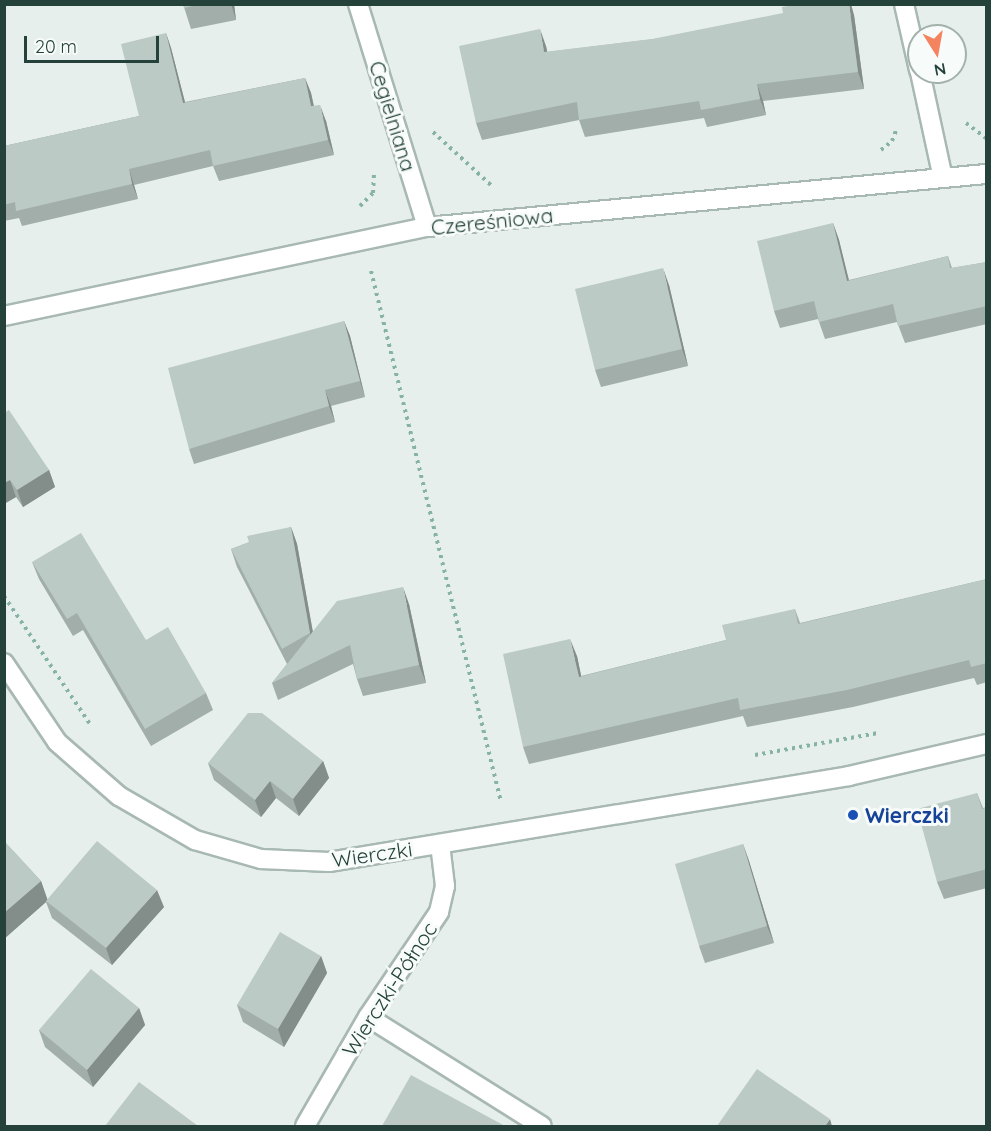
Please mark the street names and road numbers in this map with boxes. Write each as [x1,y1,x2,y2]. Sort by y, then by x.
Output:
street label: Cegielniana [364,58,422,174]
street label: Czereśniowa [430,202,554,240]
street label: Wierczki [330,836,414,872]
street label: Wierczki-Północ [336,917,442,1061]

